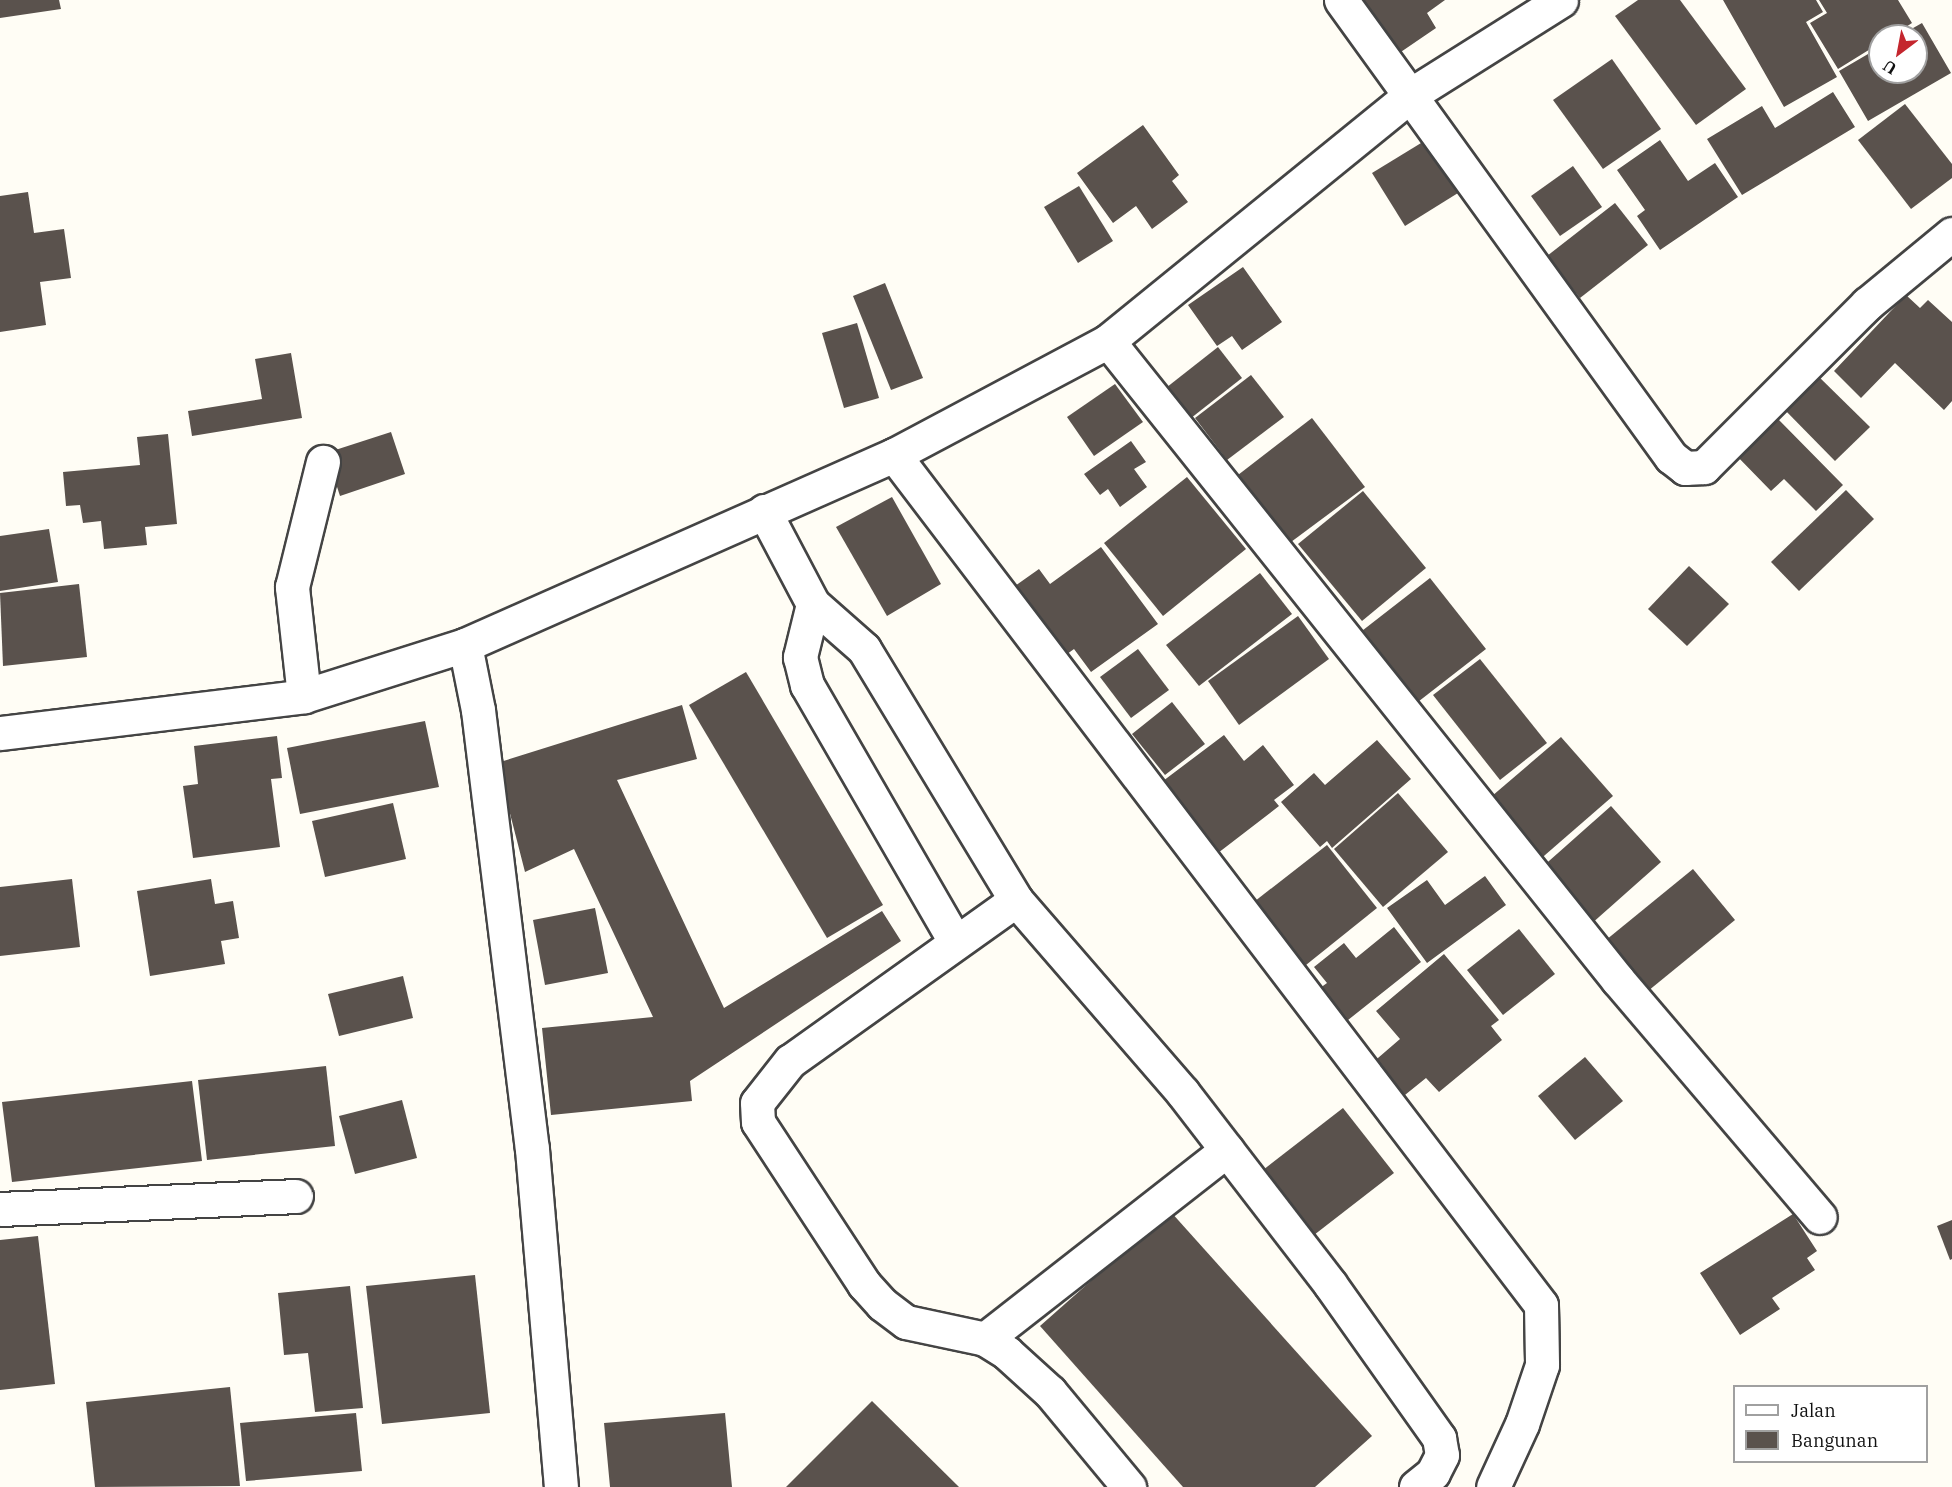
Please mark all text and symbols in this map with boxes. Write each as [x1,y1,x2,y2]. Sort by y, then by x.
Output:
north arrow [1868,24,1928,84]
text: U [1879,56,1900,79]
legend [1733,1385,1928,1463]
text: Jalan [1791,1399,1836,1422]
text: Bangunan [1791,1429,1878,1452]

